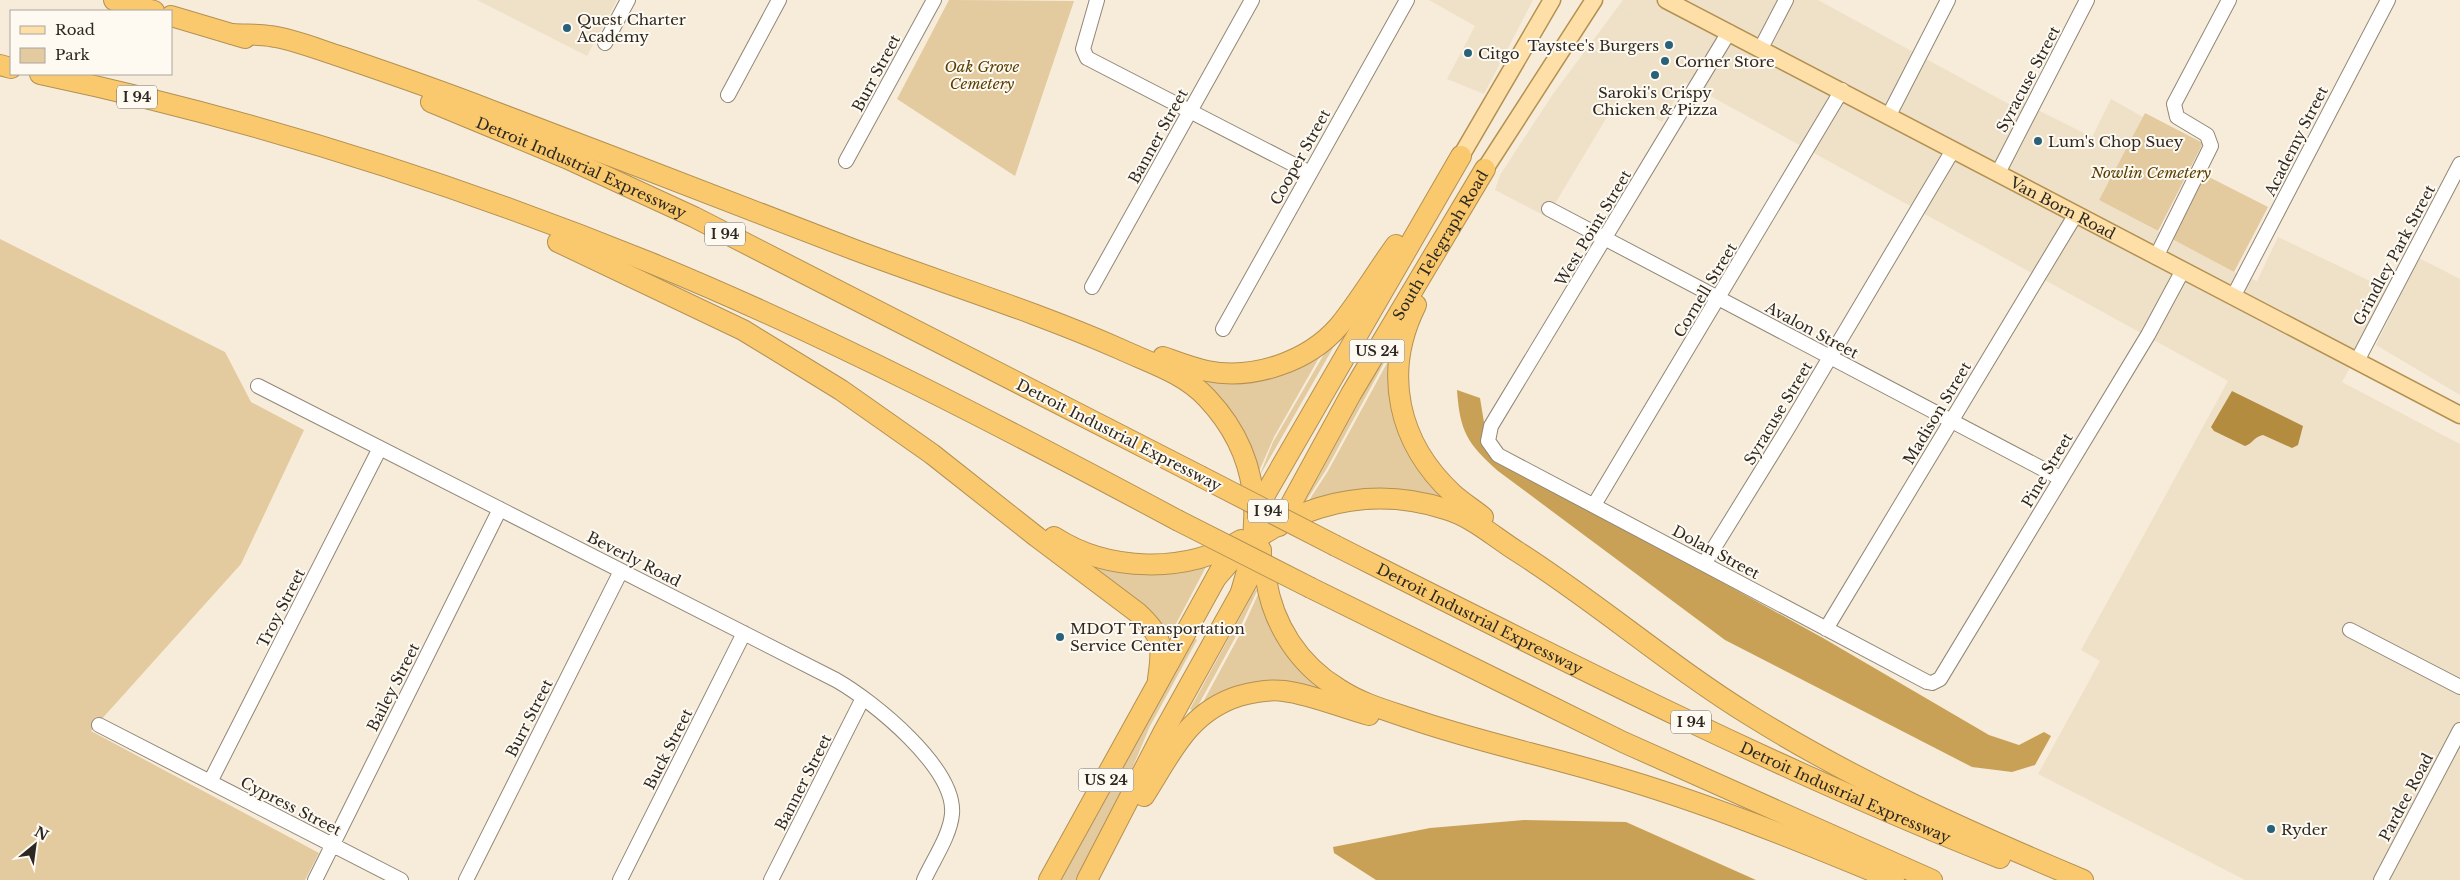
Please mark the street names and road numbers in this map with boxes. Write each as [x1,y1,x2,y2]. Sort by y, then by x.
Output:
street label: Syracuse Street [1992,22,2064,135]
street label: Burr Street [848,31,904,115]
street label: Academy Street [2260,83,2332,200]
road number: I 94 [117,85,157,108]
street label: Banner Street [1124,85,1192,187]
street label: Cooper Street [1266,105,1334,208]
street label: Detroit Industrial Expressway [473,112,690,222]
street label: South Telegraph Road [1388,166,1492,323]
street label: West Point Street [1550,166,1635,290]
street label: Van Born Road [2006,172,2119,243]
street label: Grindley Park Street [2349,181,2439,329]
road number: I 94 [705,222,745,245]
street label: Cornell Street [1669,239,1741,341]
street label: Avalon Street [1761,297,1862,363]
road number: US 24 [1350,340,1404,362]
street label: Syracuse Street [1740,358,1817,468]
street label: Madison Street [1899,358,1975,468]
street label: Detroit Industrial Expressway [1013,375,1225,495]
street label: Pine Street [2017,429,2077,511]
road number: I 94 [1248,500,1288,522]
street label: Dolan Street [1669,521,1763,583]
street label: Beverly Road [584,527,684,591]
street label: Detroit Industrial Expressway [1374,559,1586,678]
street label: Troy Street [253,565,309,651]
street label: Bailey Street [363,639,424,734]
street label: Burr Street [501,676,557,760]
street label: Buck Street [640,705,697,793]
road number: I 94 [1671,710,1711,734]
street label: Banner Street [771,730,836,833]
street label: Detroit Industrial Expressway [1737,737,1954,847]
street label: Pardee Road [2375,750,2437,844]
road number: US 24 [1078,768,1134,792]
street label: Cypress Street [237,772,345,840]

